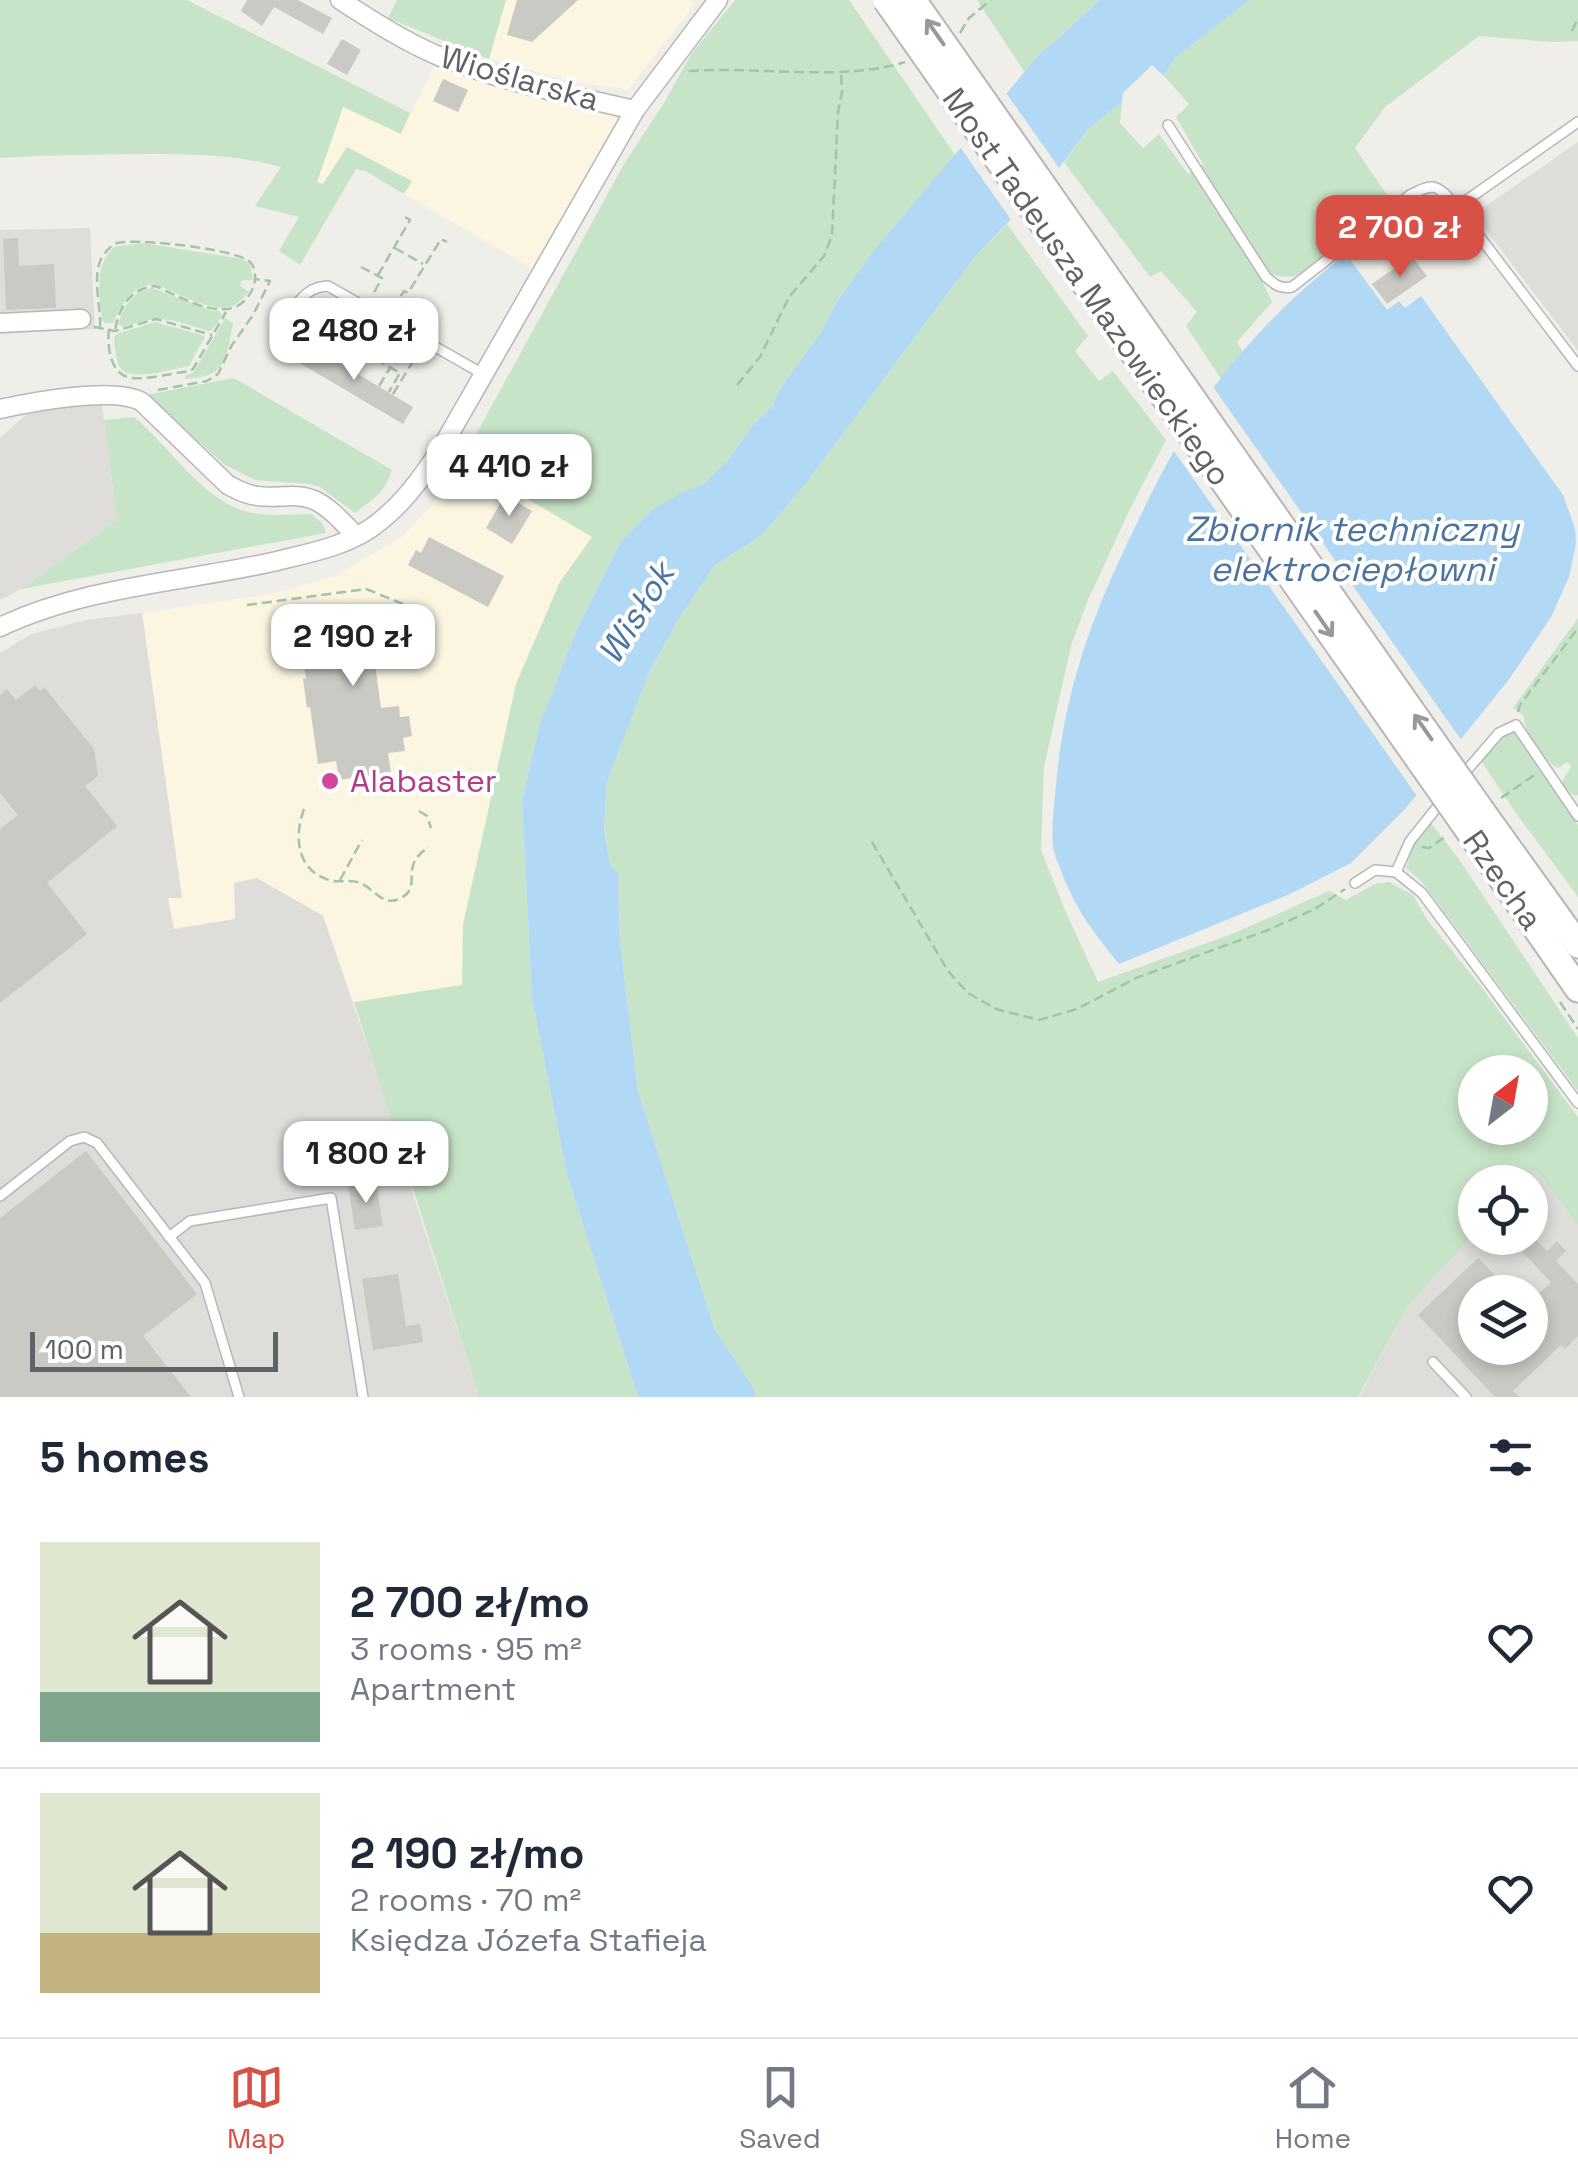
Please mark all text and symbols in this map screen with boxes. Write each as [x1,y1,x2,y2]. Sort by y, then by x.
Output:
one-way arrow [925,18,946,46]
street label: Wioślarska [436,36,604,120]
street label: Most Tadeusza Mazowieckiego [934,80,1240,494]
pin: 2 700 zł [1297,195,1503,280]
text: 2 700 zł [1338,207,1462,247]
pin: 2 480 zł [251,298,457,383]
text: 2 480 zł [291,310,417,350]
pin: 4 410 zł [406,434,612,519]
text: 4 410 zł [449,446,569,486]
water label: Zbiornik techniczny elektrociepłowni [1185,507,1520,591]
water label: Wisłok [588,551,686,672]
pin: 2 190 zł [250,604,456,689]
one-way arrow [1313,610,1334,637]
text: 2 190 zł [293,616,413,656]
one-way arrow [1413,714,1434,742]
place label: Alabaster [350,761,497,801]
marker: Alabaster [319,770,341,792]
street label: Rzecha [1454,823,1552,937]
north arrow [1458,1055,1548,1145]
map controls [1458,1055,1548,1365]
pin: 1 800 zł [263,1121,469,1206]
text: 1 800 zł [305,1133,427,1173]
button: locate [1458,1165,1548,1255]
button: layers [1458,1275,1548,1365]
scale bar [30,1327,278,1372]
text: 100 m [45,1331,124,1367]
icon: filters [1483,1430,1538,1485]
text: 5 homes [40,1431,210,1484]
text: 2 700 zł/mo [350,1576,590,1629]
icon: home [120,1582,240,1702]
icon: heart [1483,1615,1538,1670]
text: 3 rooms · 95 m² [350,1629,582,1669]
text: Apartment [350,1669,516,1709]
text: 2 190 zł/mo [350,1827,584,1880]
icon: home [120,1833,240,1953]
icon: heart [1483,1866,1538,1921]
text: 2 rooms · 70 m² [350,1880,581,1920]
text: Księdza Józefa Stafieja [350,1920,707,1960]
tab: Map [227,2060,285,2156]
tab: Saved [739,2060,821,2156]
tab: Home [1275,2060,1351,2156]

